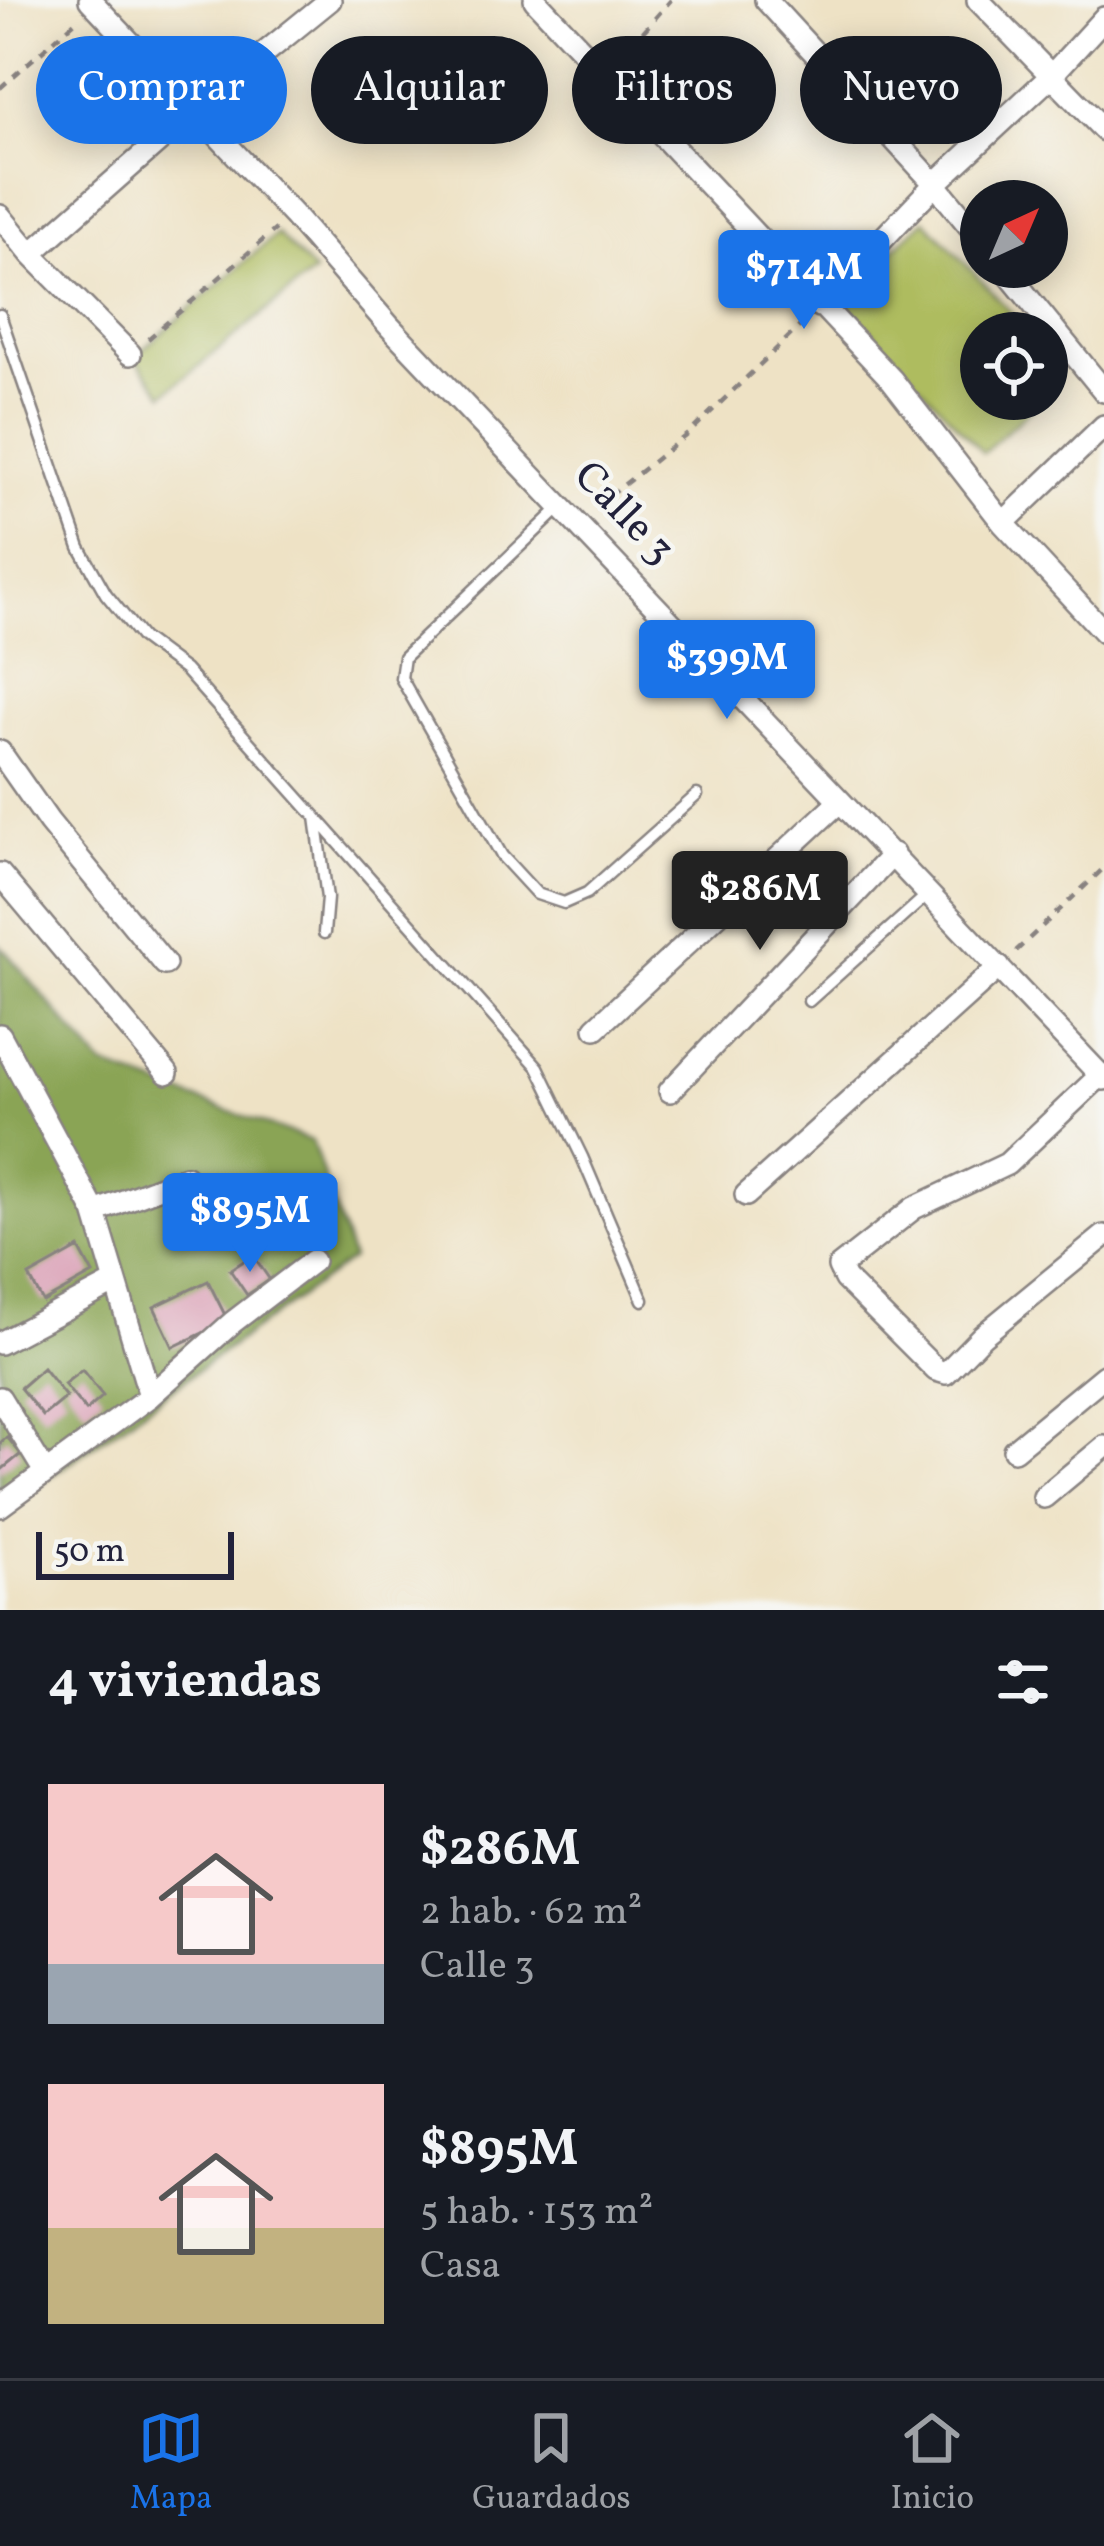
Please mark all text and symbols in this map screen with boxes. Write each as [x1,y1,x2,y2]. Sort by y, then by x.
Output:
chip: Comprar [36,36,287,144]
chip: Alquilar [311,36,548,144]
chip: Filtros [572,36,776,144]
chip: Nuevo [800,36,1002,144]
north arrow [960,180,1068,288]
map controls [960,180,1068,420]
pin: $714M [720,230,888,332]
text: $714M [745,242,863,296]
button: locate [960,312,1068,420]
street label: Calle 3 [559,449,687,579]
pin: $399M [643,620,811,722]
text: $399M [666,632,788,686]
pin: $286M [676,851,844,953]
text: $286M [699,863,821,917]
pin: $895M [166,1173,334,1275]
text: $895M [190,1185,310,1239]
scale bar [36,1526,234,1579]
text: 50 m [54,1530,125,1576]
text: 4 viviendas [48,1647,322,1718]
icon: filters [990,1649,1056,1715]
text: $286M [420,1815,580,1886]
icon: home [144,1832,288,1976]
text: 2 hab. · 62 m² [420,1886,642,1940]
text: Calle 3 [420,1940,535,1994]
text: $895M [420,2115,578,2186]
icon: home [144,2132,288,2276]
text: 5 hab. · 153 m² [420,2186,653,2240]
text: Casa [420,2240,501,2294]
tab: Mapa [130,2405,212,2523]
tab: Guardados [472,2405,631,2523]
tab: Inicio [890,2405,974,2523]

